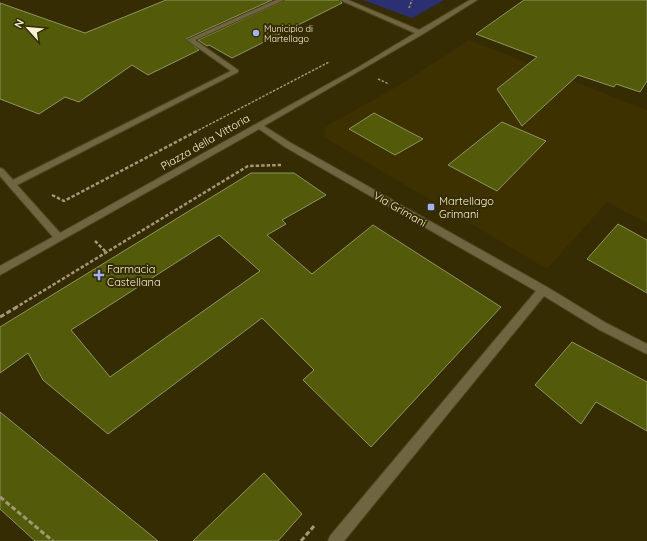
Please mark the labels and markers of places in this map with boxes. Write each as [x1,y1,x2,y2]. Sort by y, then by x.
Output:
place label: Municipio di Martellago [264,23,313,44]
marker: Municipio di Martellago [251,28,261,38]
place label: Martellago Grimani [439,194,494,221]
marker: Martellago Grimani [426,202,436,212]
place label: Farmacia Castellana [107,262,161,289]
marker: Farmacia Castellana [94,270,104,280]

